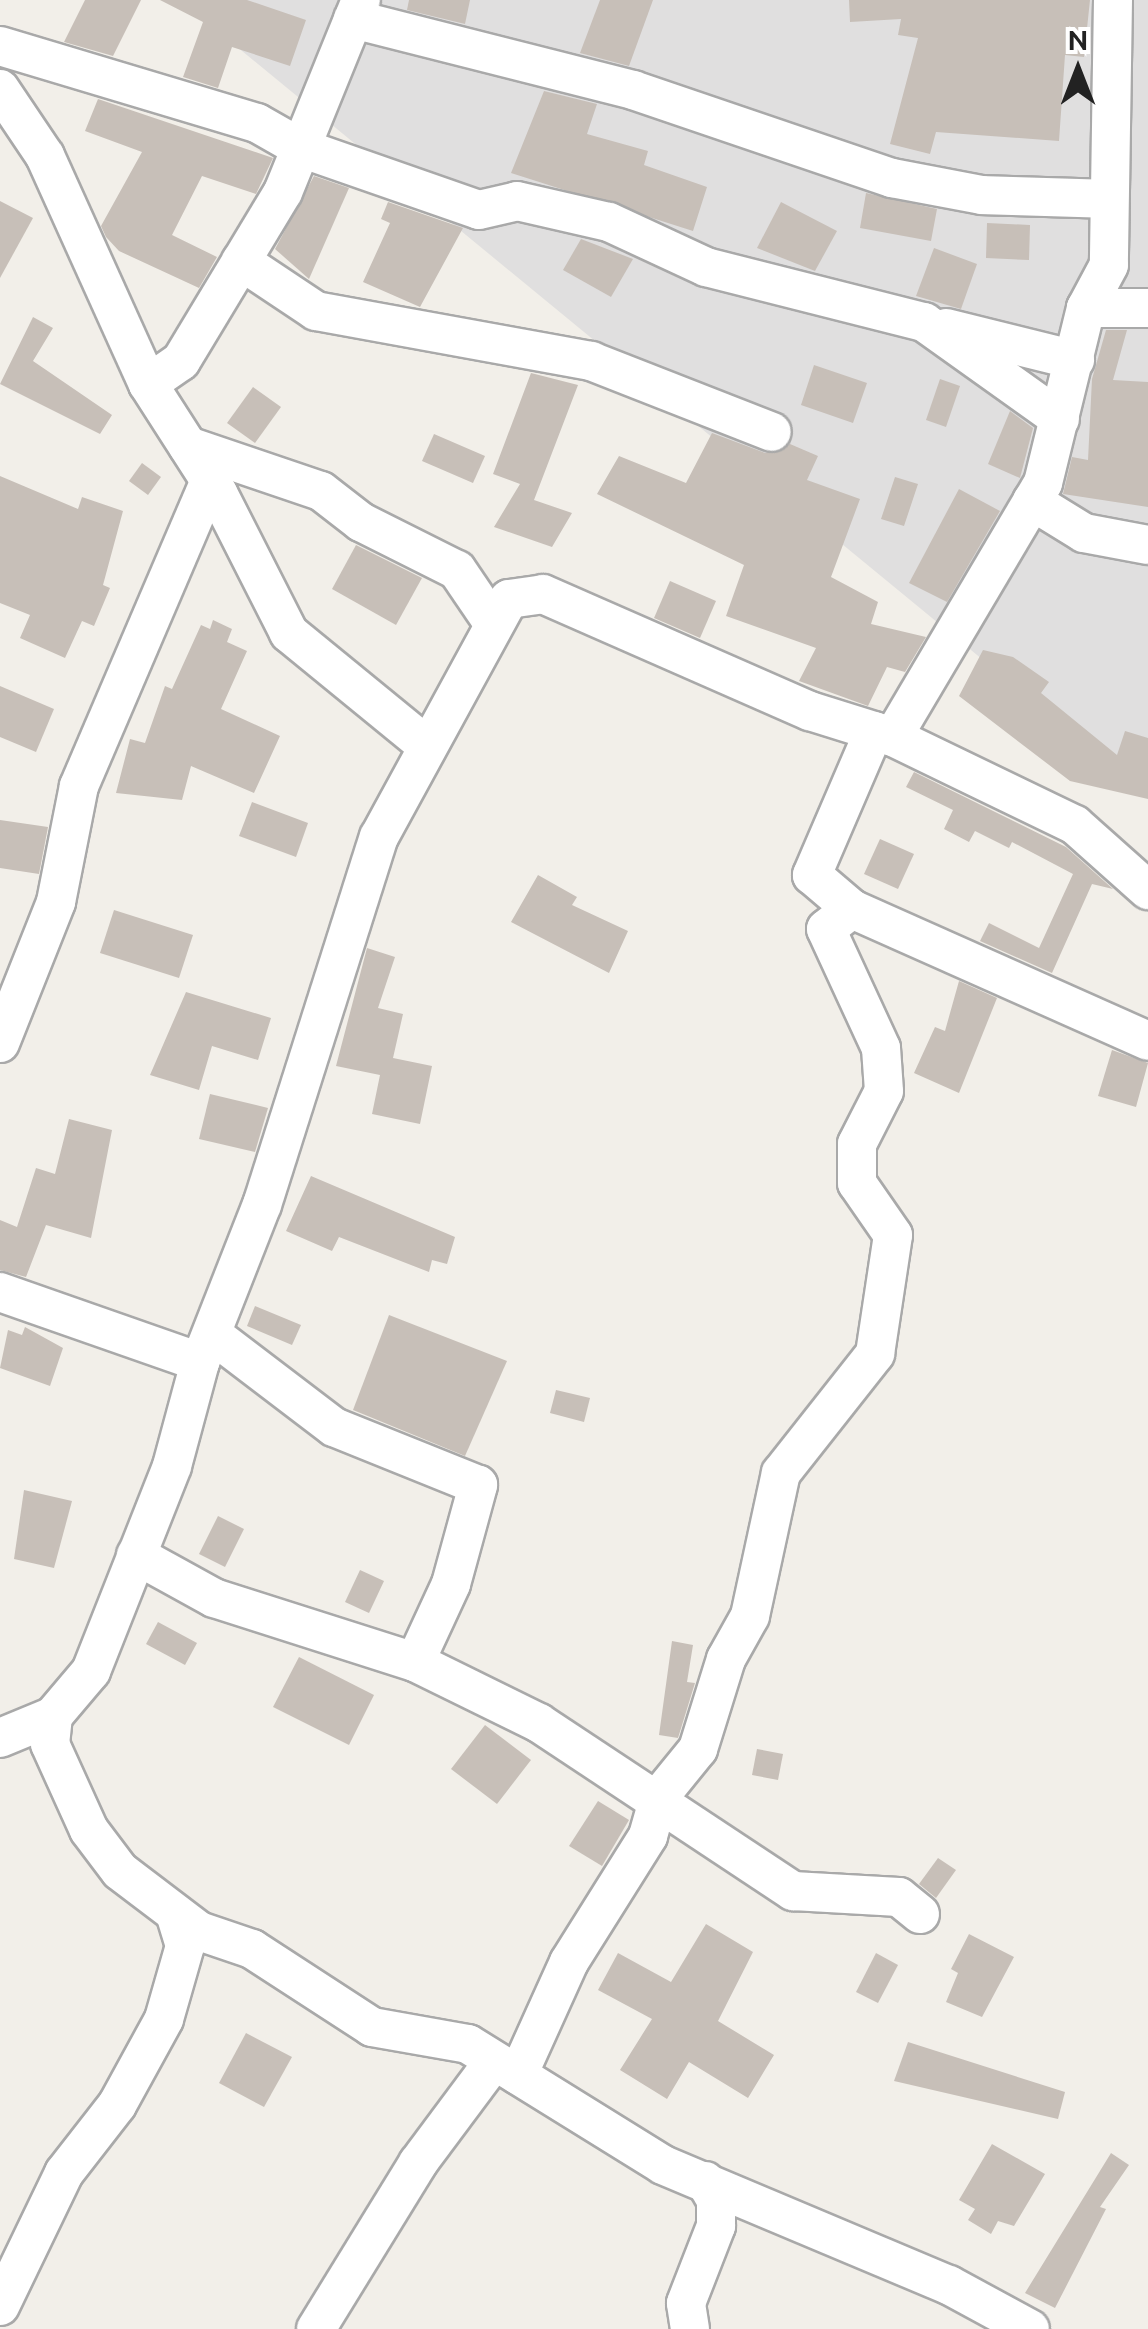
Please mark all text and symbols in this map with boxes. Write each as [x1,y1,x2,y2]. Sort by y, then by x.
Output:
north arrow [1028,20,1128,120]
text: N [1068,24,1088,55]

